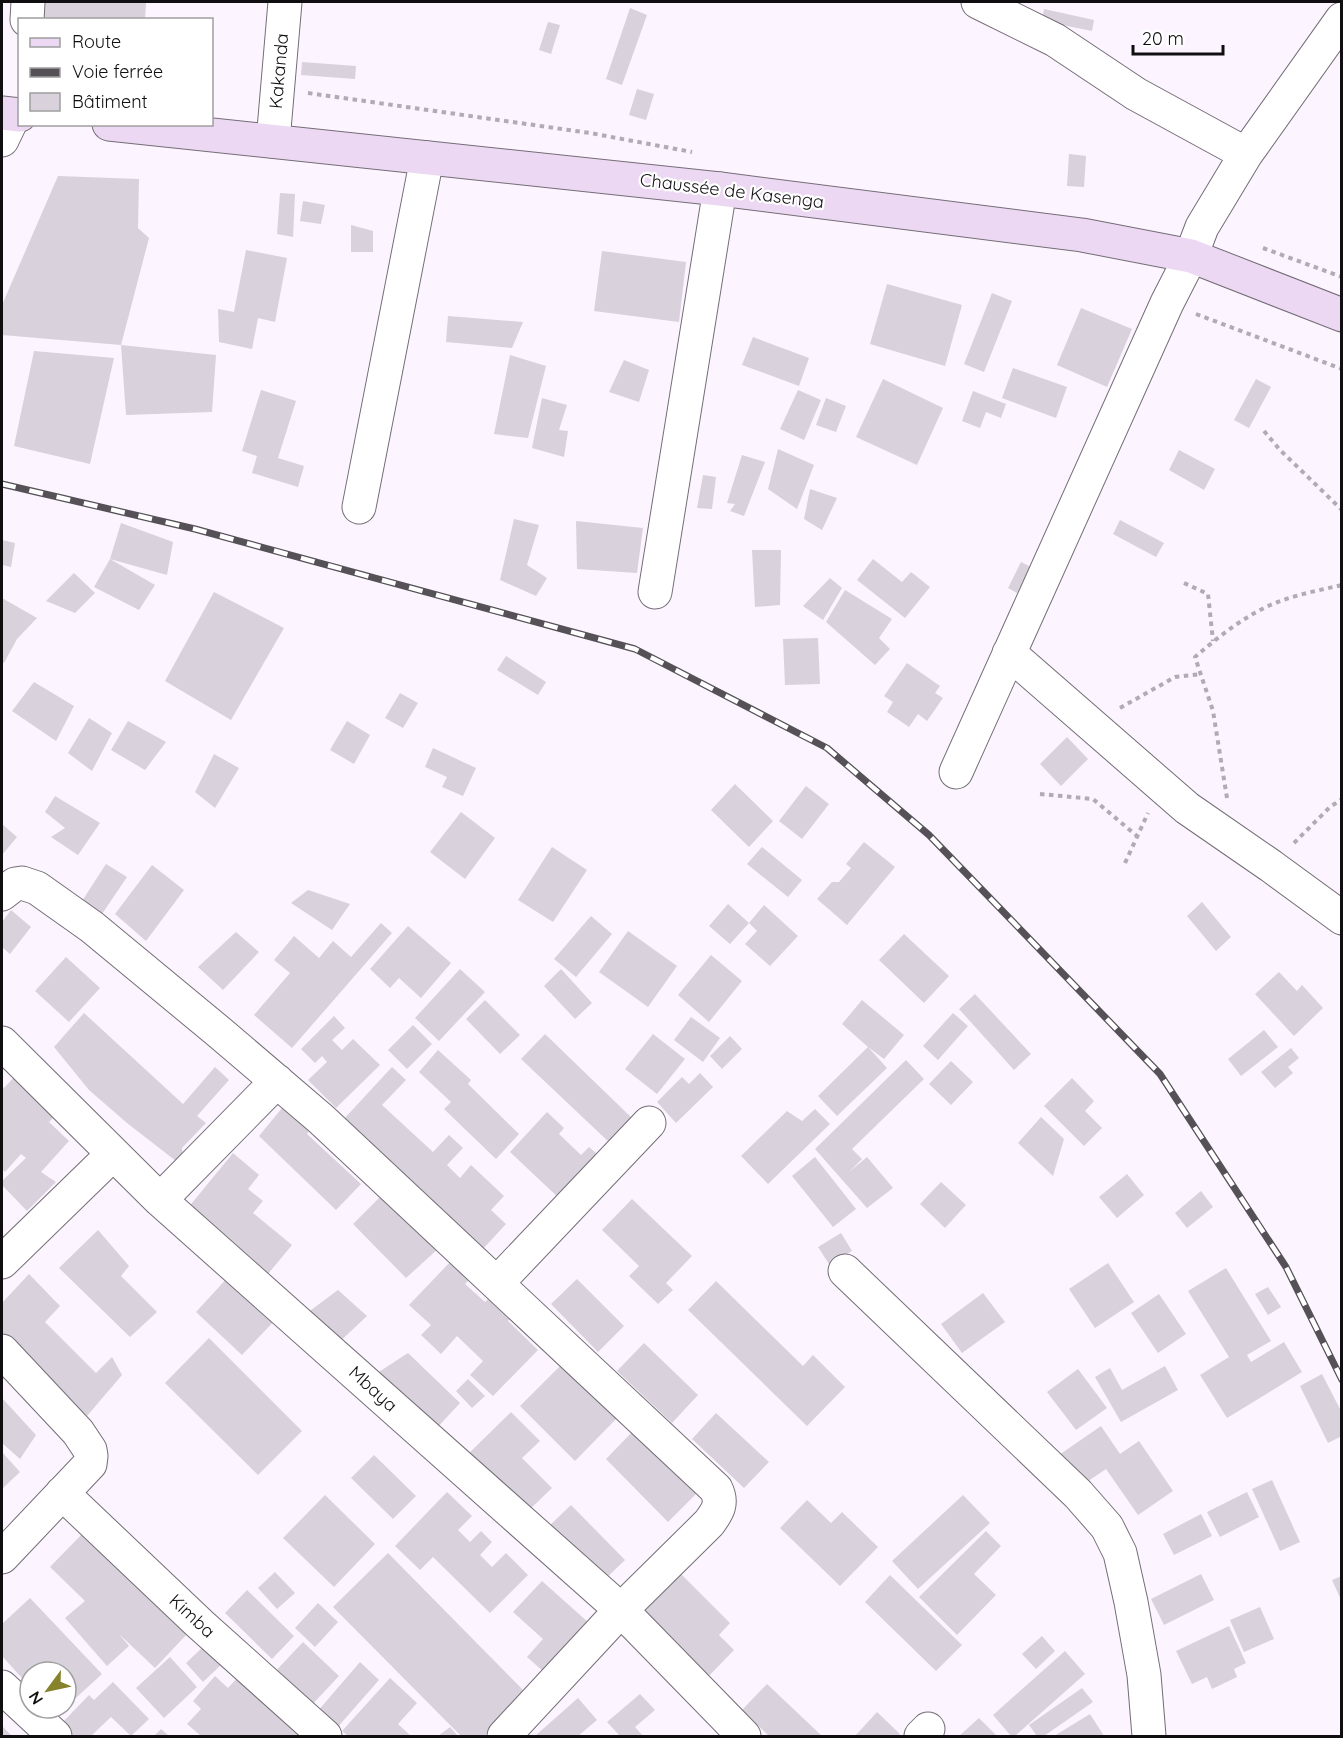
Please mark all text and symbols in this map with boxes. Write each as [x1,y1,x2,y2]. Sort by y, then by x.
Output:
legend [18,18,213,126]
scale bar [1133,18,1223,56]
text: 20 m [1142,27,1184,50]
text: Route [72,30,121,53]
street label: Kakanda [264,32,293,110]
text: Voie ferrée [72,60,163,83]
text: Bâtiment [72,90,148,113]
street label: Chaussée de Kasenga [639,168,825,213]
street label: Mbaya [344,1361,403,1417]
street label: Kimba [165,1589,220,1643]
north arrow [18,1660,78,1720]
text: N [24,1688,47,1709]

